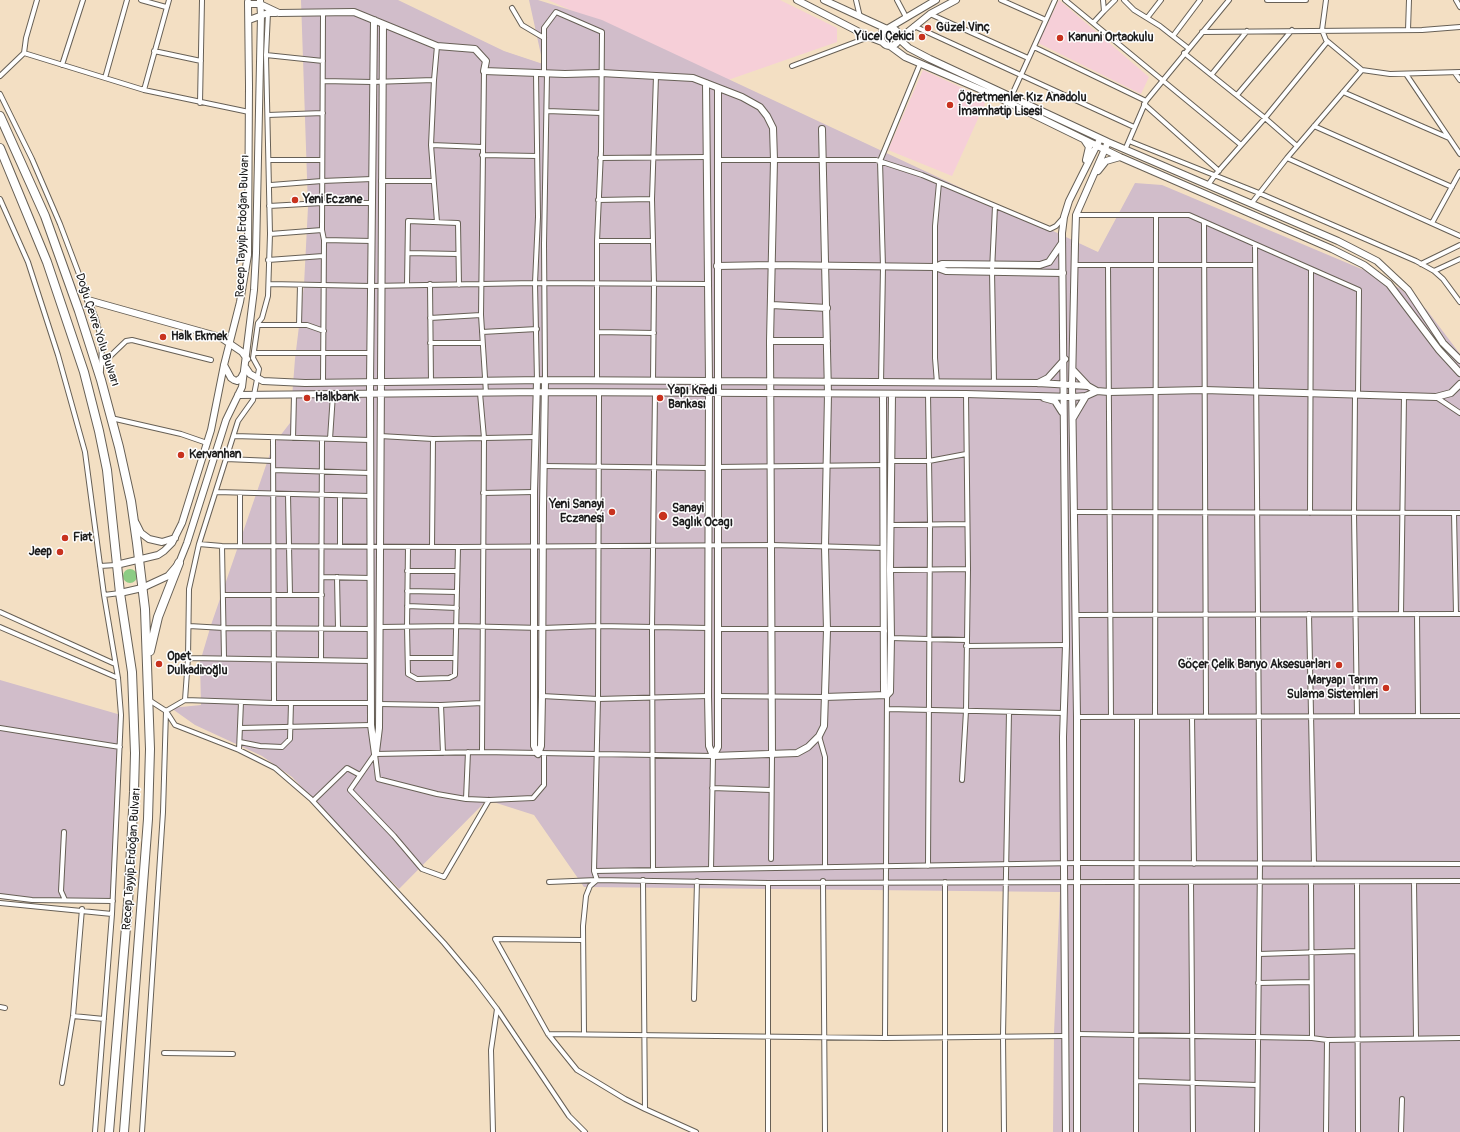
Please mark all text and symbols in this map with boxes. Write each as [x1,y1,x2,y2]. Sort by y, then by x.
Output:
place label: Güzel Vinç [936,21,990,35]
marker: Güzel Vinç [923,23,933,33]
place label: Yücel Çekici [855,30,914,44]
place label: Kanuni Ortaokulu [1068,31,1154,45]
marker: Yücel Çekici [917,32,927,42]
marker: Kanuni Ortaokulu [1055,33,1065,43]
place label: Öğretmenler Kız Anadolu İmamhatip Lisesi [958,91,1086,119]
marker: Öğretmenler Kız Anadolu İmamhatip Lisesi [945,100,955,110]
street label: Recep Tayyip Erdoğan Bulvarı [233,154,253,298]
place label: Yeni Eczane [303,193,362,207]
marker: Yeni Eczane [290,195,300,205]
street label: Doğu Çevre Yolu Bulvarı [72,272,122,388]
place label: Halk Ekmek [171,330,227,344]
marker: Halk Ekmek [158,332,168,342]
place label: Yapı Kredi Bankası [668,384,717,412]
place label: Halkbank [315,391,359,405]
marker: Halkbank [302,393,312,403]
marker: Yapı Kredi Bankası [655,393,665,403]
place label: Kervanhan [189,448,241,462]
marker: Kervanhan [176,450,186,460]
place label: Yeni Sanayi Eczanesi [549,498,604,526]
place label: Sanayi Saglık Ocagı [672,502,733,530]
marker: Yeni Sanayi Eczanesi [607,507,617,517]
marker: Sanayi Saglık Ocagı [657,510,669,522]
place label: Fiat [73,531,92,545]
marker: Fiat [60,533,70,543]
place label: Jeep [29,545,52,559]
marker: Jeep [55,547,65,557]
place label: Opet Dulkadiroğlu [167,650,227,678]
place label: Göçer Çelik Banyo Aksesuarları [1178,658,1331,672]
marker: Opet Dulkadiroğlu [154,659,164,669]
marker: Göçer Çelik Banyo Aksesuarları [1334,660,1344,670]
place label: Maryapı Tarım Sulama Sistemleri [1287,674,1378,702]
marker: Maryapı Tarım Sulama Sistemleri [1381,683,1391,693]
street label: Recep Tayyip Erdoğan Bulvarı [120,787,144,931]

